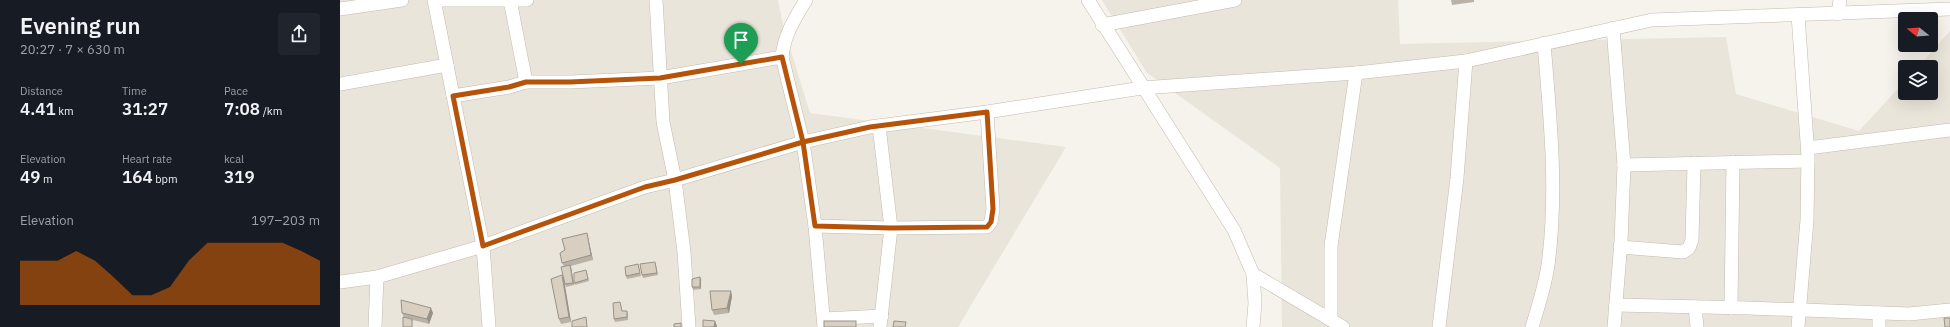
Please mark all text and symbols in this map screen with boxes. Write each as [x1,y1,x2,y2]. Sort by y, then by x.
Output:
text: Evening run [20,11,140,40]
north arrow [1898,12,1938,52]
map controls [1898,12,1938,100]
button: share [278,13,320,55]
pin [724,23,758,64]
icon: arrive [730,29,752,51]
text: 20:27 · 7 × 630 m [20,41,125,58]
button: layers [1898,60,1938,100]
text: Distance [20,84,63,98]
text: Time [122,84,147,98]
text: Pace [224,84,248,98]
text: 4.41 [20,98,56,120]
text: 31:27 [122,98,168,120]
text: 7:08 [224,98,260,120]
text: km [56,104,74,118]
text: /km [260,104,282,118]
text: Elevation [20,152,66,166]
text: Heart rate [122,152,172,166]
text: kcal [224,152,244,166]
text: 49 [20,166,40,188]
text: 164 [122,166,153,188]
text: 319 [224,166,255,188]
text: m [40,172,53,186]
text: bpm [153,172,178,186]
text: Elevation [20,212,74,229]
text: 197–203 m [251,212,320,229]

